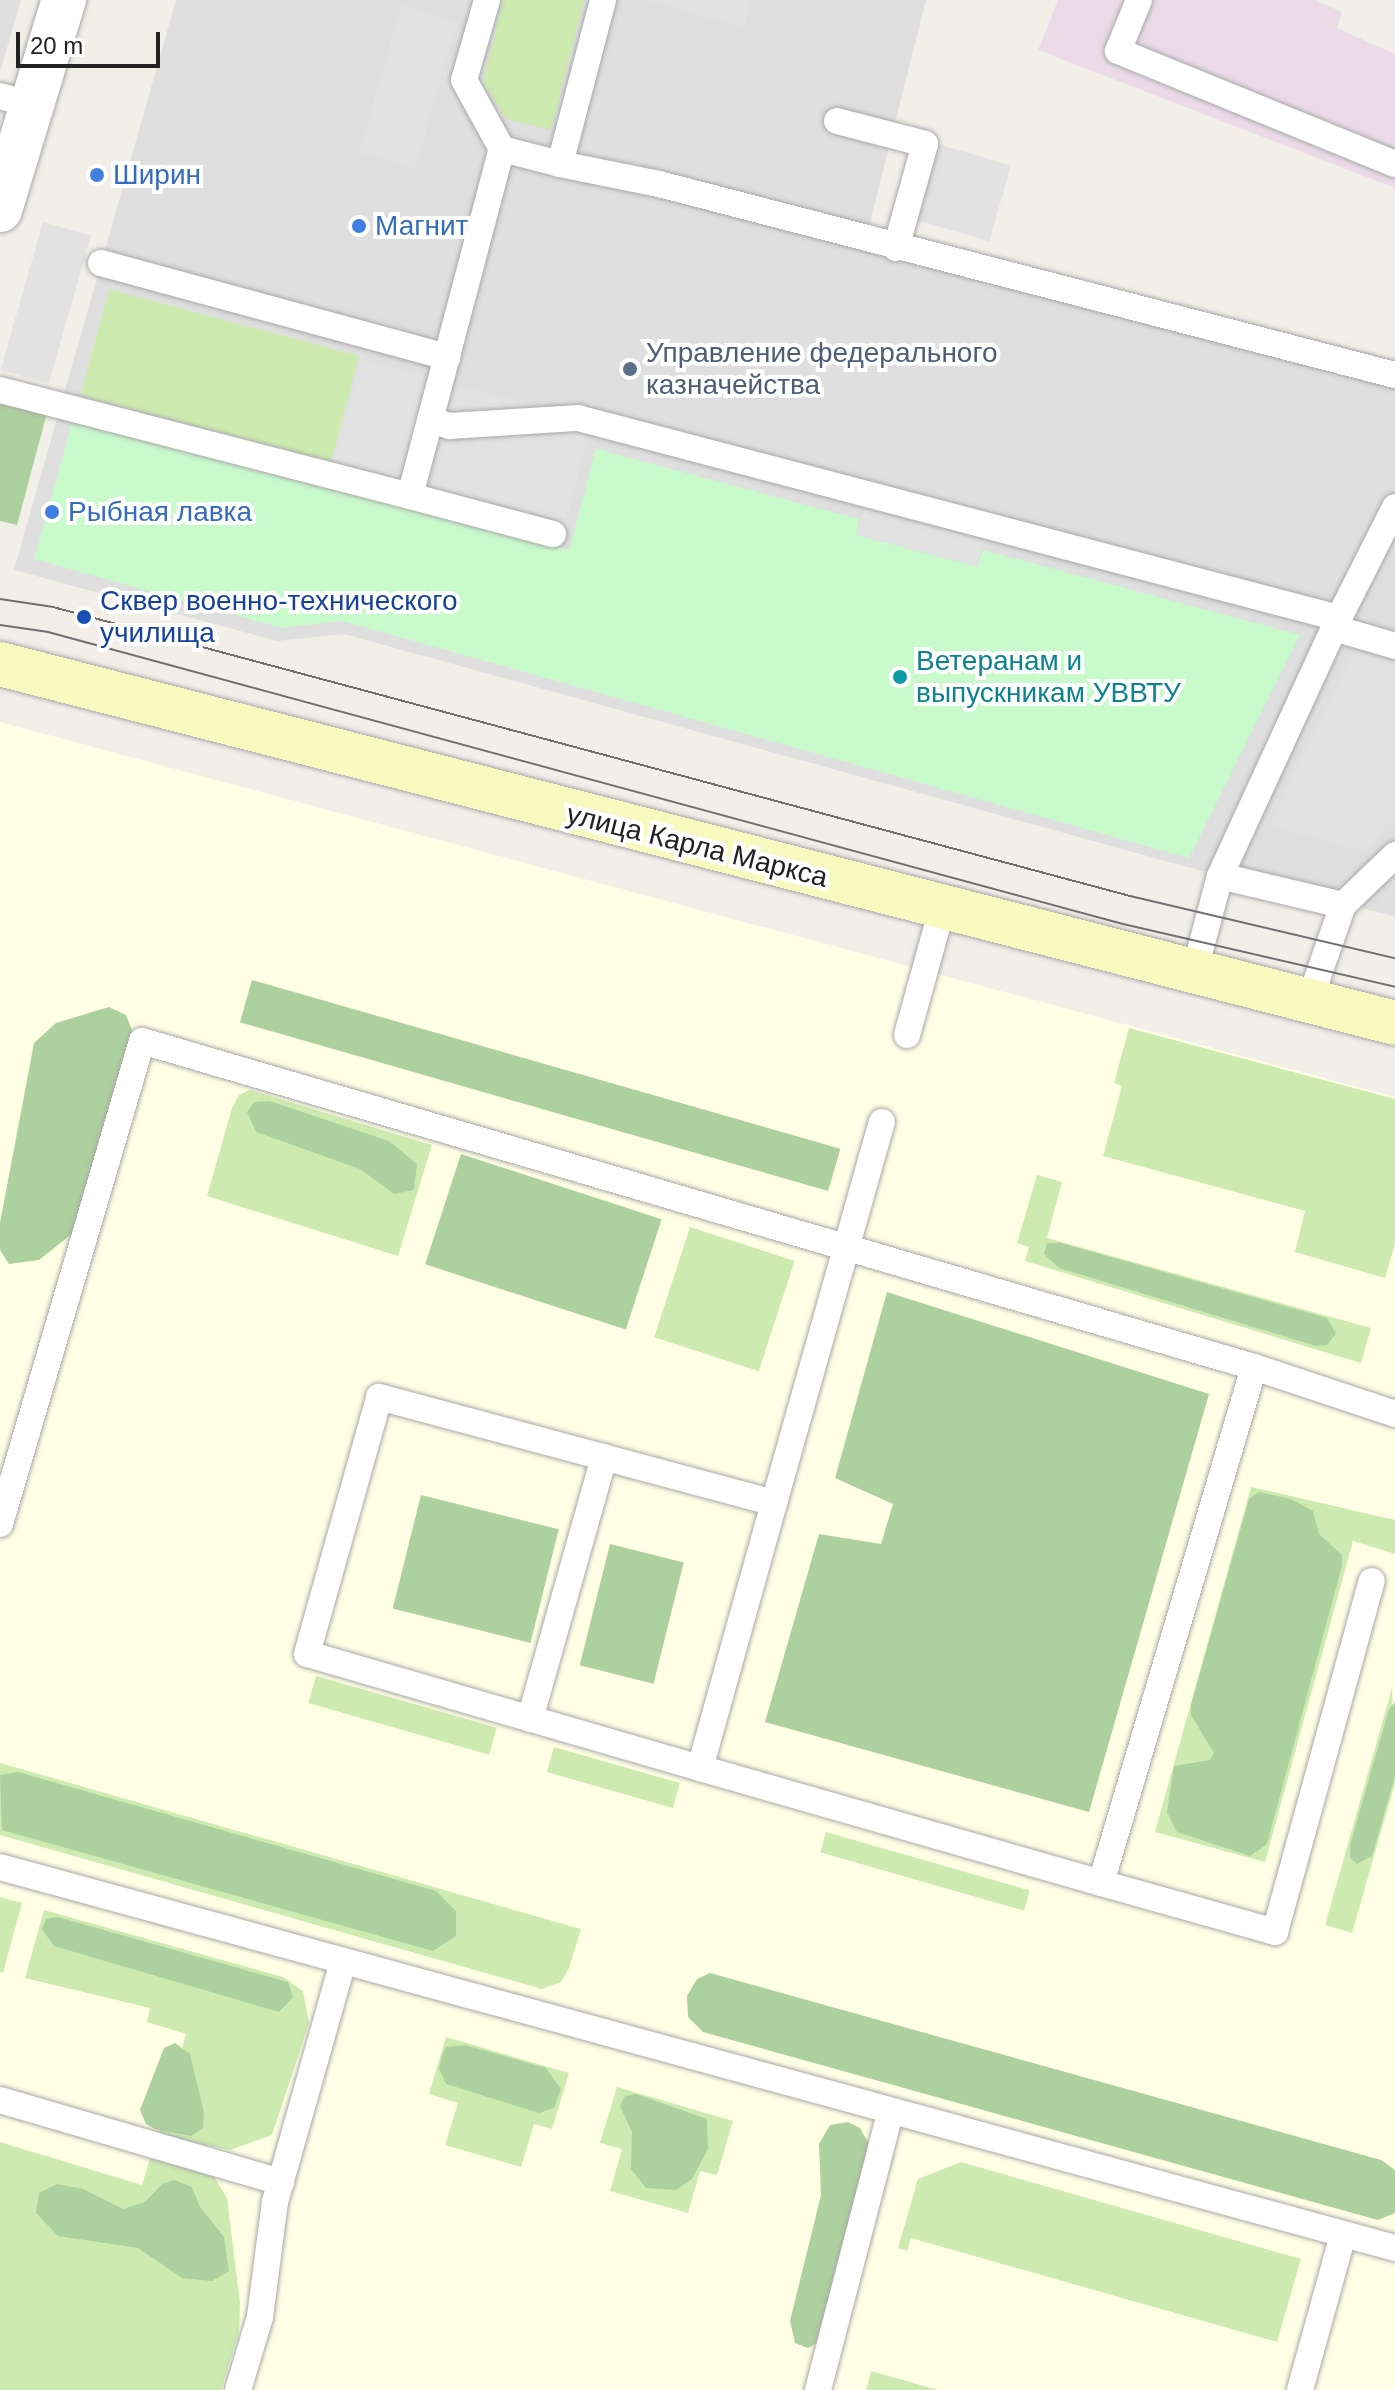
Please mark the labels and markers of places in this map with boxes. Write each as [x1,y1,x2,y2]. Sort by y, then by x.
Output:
place label: Ширин [113,158,201,192]
marker: Ширин [88,166,106,184]
place label: Магнит [375,209,468,243]
marker: Магнит [350,217,368,235]
place label: Управление федерального казначейства [646,336,998,402]
marker: Управление федерального казначейства [621,360,639,378]
place label: Рыбная лавка [68,495,252,529]
marker: Рыбная лавка [43,503,61,521]
place label: Сквер военно-технического училища [100,584,458,650]
marker: Сквер военно-технического училища [75,608,93,626]
place label: Ветеранам и выпускникам УВВТУ [916,644,1181,710]
marker: Ветеранам и выпускникам УВВТУ [891,668,909,686]

